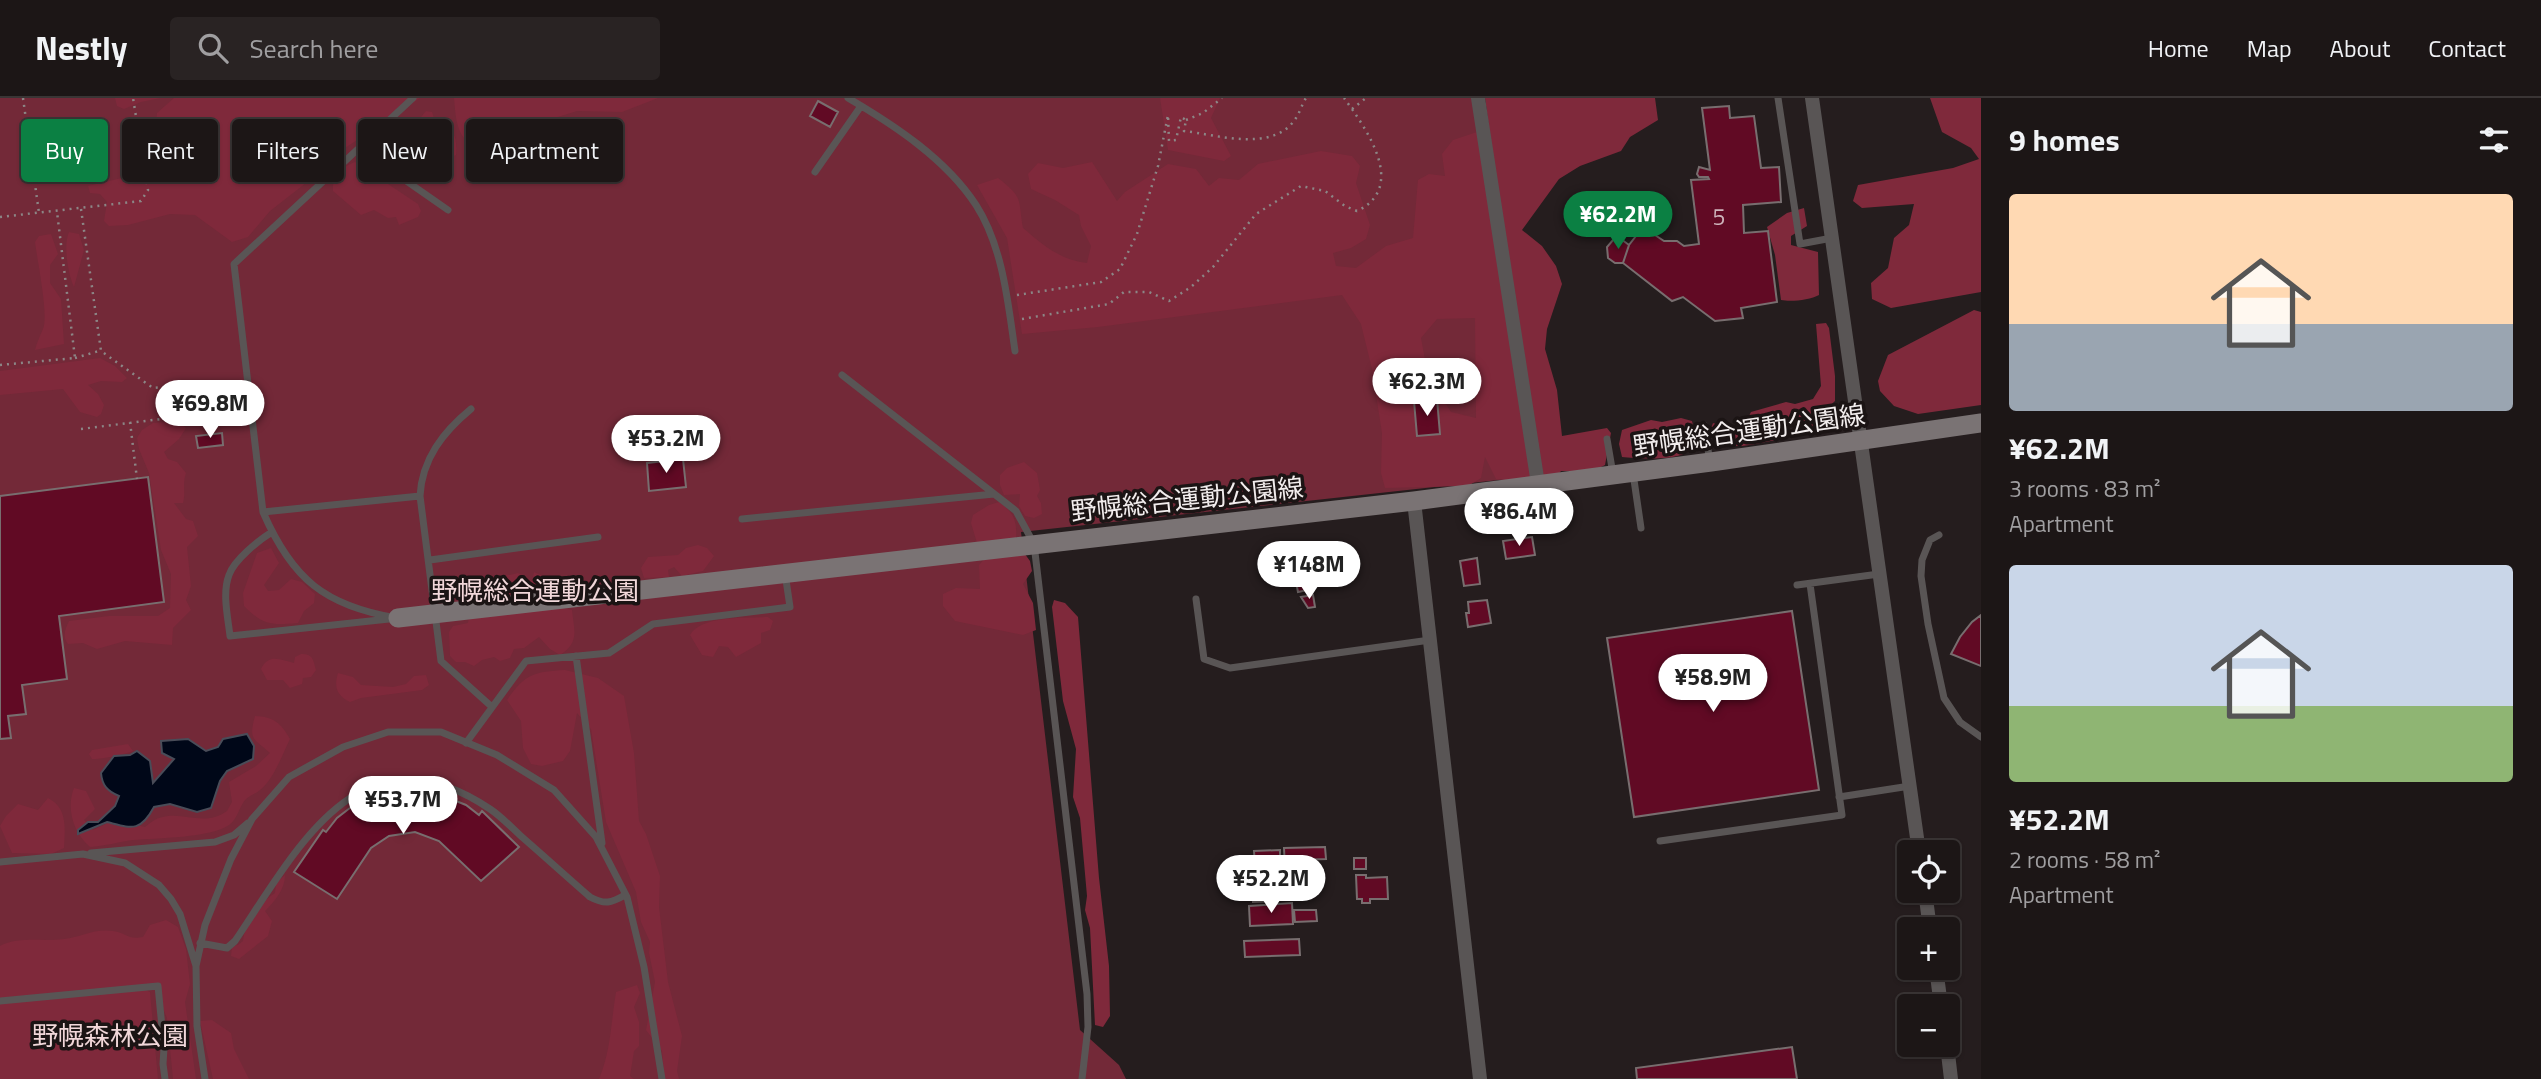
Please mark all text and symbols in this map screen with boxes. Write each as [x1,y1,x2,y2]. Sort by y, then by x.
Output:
search box [170,17,660,80]
text: Nestly [35,23,128,73]
icon: search [194,29,232,67]
text: Search here [250,29,378,68]
text: Home [2148,30,2209,66]
text: Map [2247,30,2292,66]
text: About [2330,30,2390,66]
text: Contact [2428,30,2506,66]
text: 9 homes [2009,117,2120,163]
chip: Buy [21,119,108,182]
chip: Rent [122,119,218,182]
chip: Filters [232,119,344,182]
chip: New [358,119,452,182]
chip: Apartment [466,119,623,182]
icon: filters [2475,121,2513,159]
pin: ¥62.2M [1561,192,1675,251]
text: ¥62.2M [1579,196,1657,231]
house number: 5 [1713,199,1725,234]
icon: home [2198,240,2324,366]
pin: ¥62.3M [1370,358,1484,418]
text: ¥62.3M [1388,363,1466,398]
pin: ¥69.8M [153,380,267,440]
text: ¥69.8M [171,385,249,420]
street label: 野幌総合運動公園線 [1630,394,1868,466]
pin: ¥53.2M [609,416,723,475]
text: ¥53.2M [627,420,705,455]
text: ¥62.2M [2009,425,2110,471]
street label: 野幌総合運動公園線 [1069,467,1305,531]
text: 3 rooms · 83 m² [2009,471,2160,506]
pin: ¥86.4M [1462,489,1576,548]
text: ¥86.4M [1480,493,1558,528]
text: Apartment [2009,506,2114,541]
pin: ¥148M [1260,542,1358,601]
text: ¥148M [1273,546,1345,581]
park label: 野幌総合運動公園 [431,571,639,610]
icon: home [2198,611,2324,737]
pin: ¥58.9M [1656,654,1770,714]
text: ¥58.9M [1674,659,1752,694]
pin: ¥53.7M [346,776,460,836]
text: ¥53.7M [364,781,442,816]
text: ¥52.2M [2009,796,2110,842]
map controls [1897,840,1960,1057]
button: locate [1897,840,1960,903]
text: 2 rooms · 58 m² [2009,842,2160,877]
pin: ¥52.2M [1214,856,1328,915]
text: ¥52.2M [1232,860,1310,895]
text: Apartment [2009,877,2114,912]
button: + [1897,917,1960,980]
button: − [1897,994,1960,1057]
park label: 野幌森林公園 [32,1016,188,1055]

